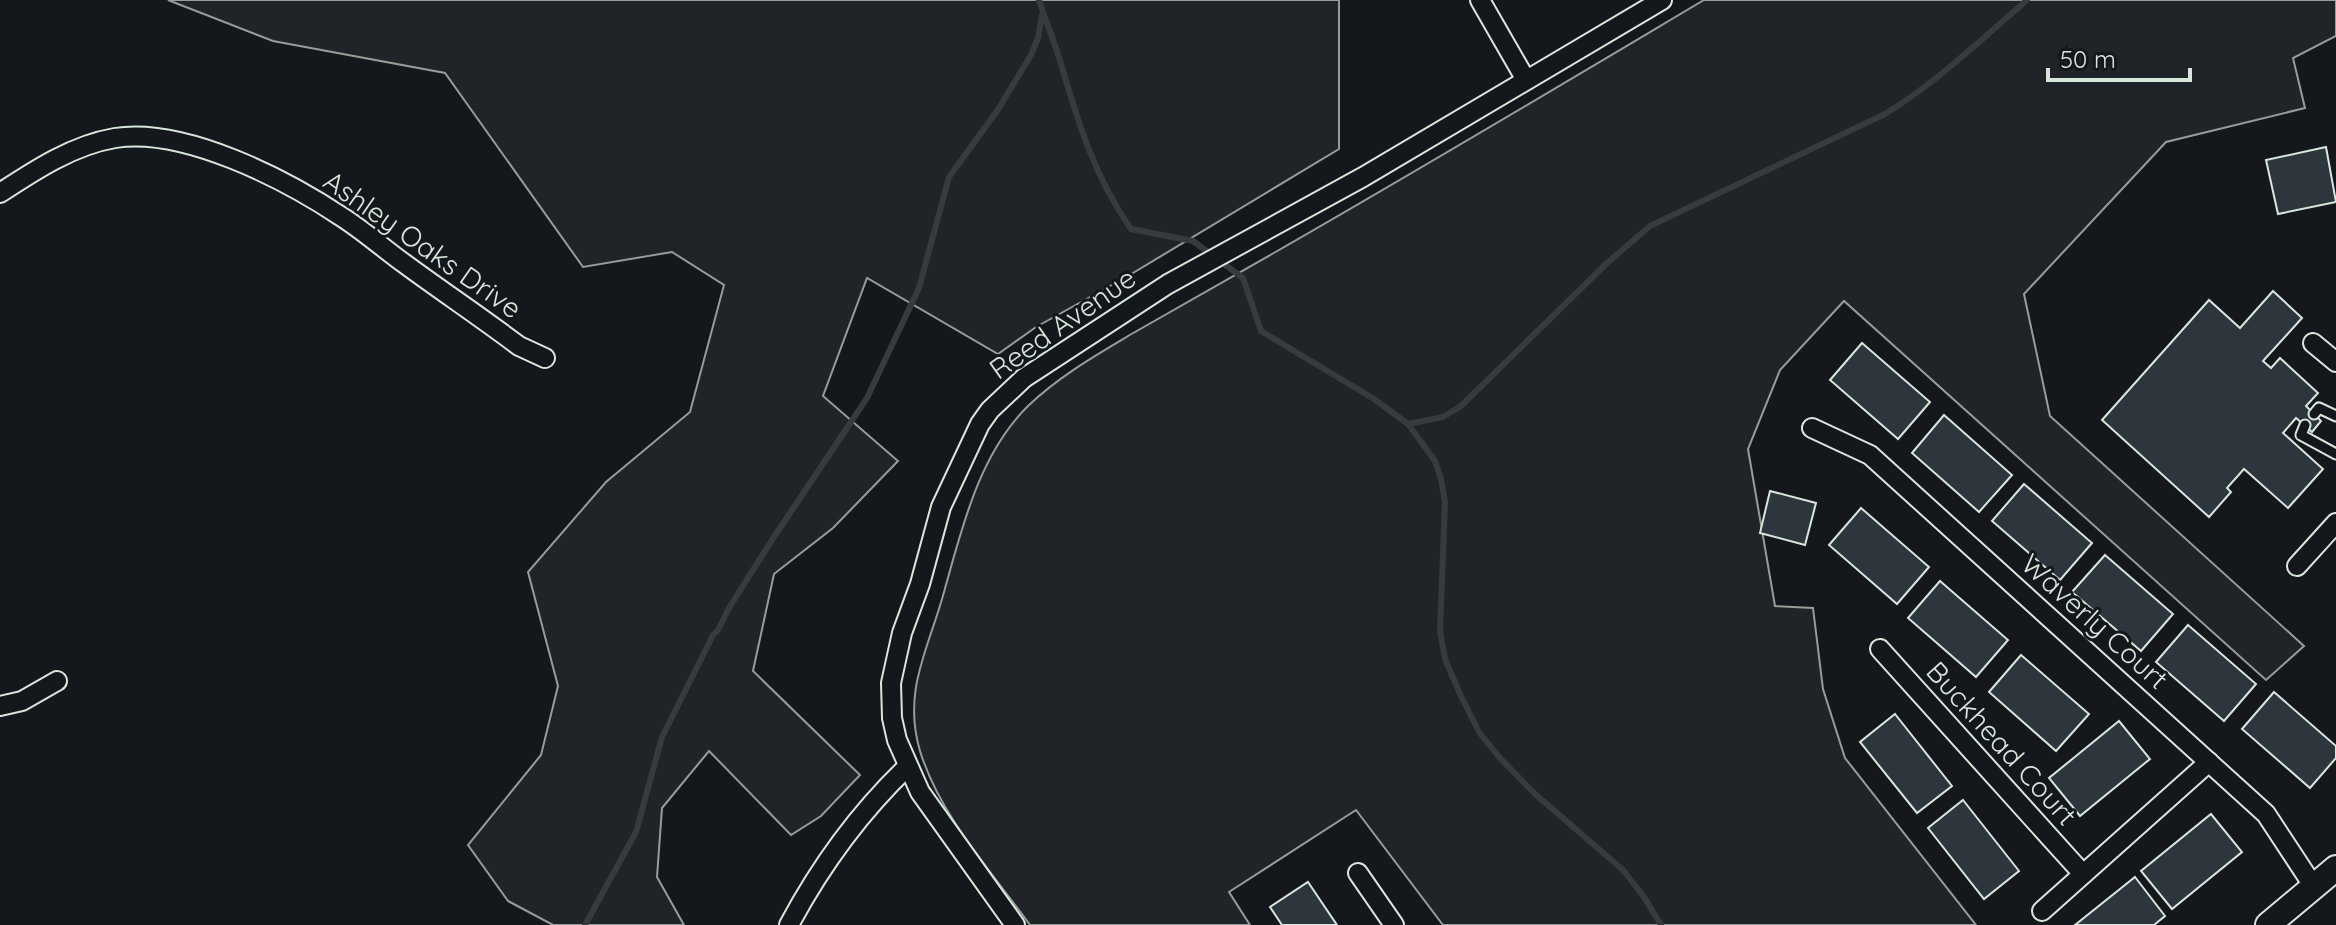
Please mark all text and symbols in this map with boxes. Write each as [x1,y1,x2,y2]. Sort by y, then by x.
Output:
scale bar [2048,32,2190,82]
text: 50 m [2060,44,2116,74]
street label: Ashley Oaks Drive [317,163,529,325]
street label: Reed Avenue [982,260,1142,386]
street label: Waverly Court [2014,546,2176,696]
street label: Buckhead Court [1919,654,2085,832]

